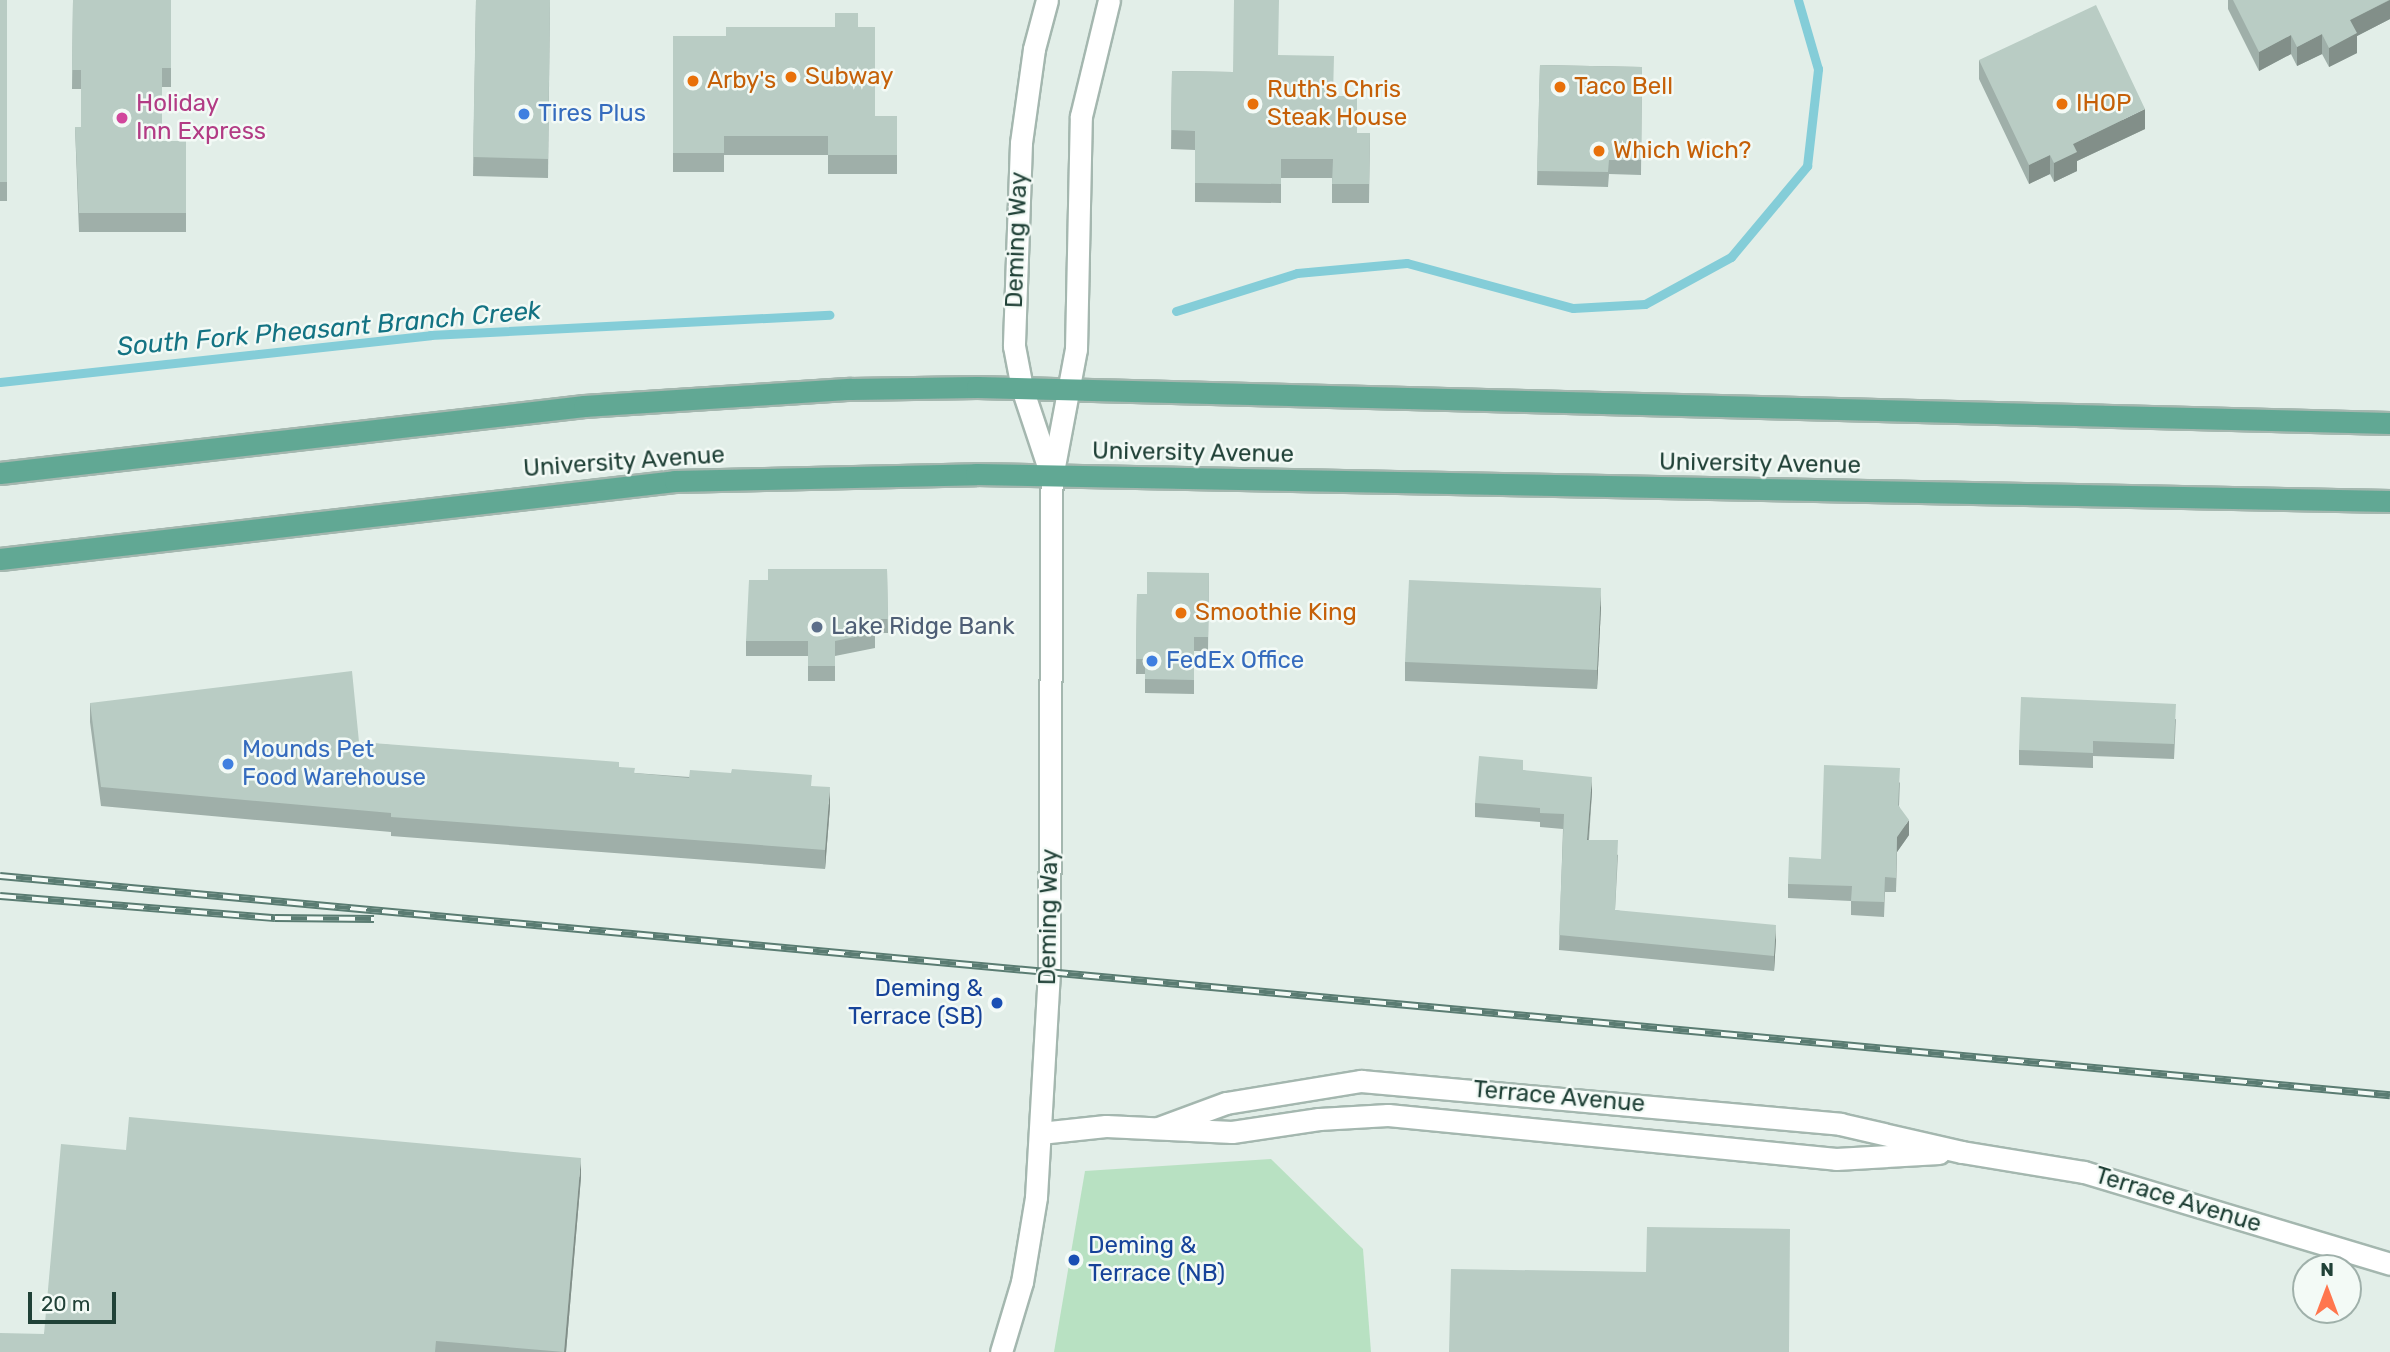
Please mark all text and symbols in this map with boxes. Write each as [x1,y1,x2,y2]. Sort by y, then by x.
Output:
place label: Subway [805,63,893,91]
place label: Arby's [707,67,776,95]
marker: Subway [783,69,799,85]
marker: Arby's [685,73,701,89]
place label: Taco Bell [1574,73,1673,101]
place label: Ruth's Chris Steak House [1267,76,1407,132]
marker: Taco Bell [1552,79,1568,95]
place label: Holiday Inn Express [136,90,266,146]
place label: IHOP [2076,90,2131,118]
marker: Ruth's Chris Steak House [1245,96,1261,112]
marker: IHOP [2054,96,2070,112]
place label: Tires Plus [538,100,646,128]
marker: Tires Plus [516,106,532,122]
marker: Holiday Inn Express [114,110,130,126]
place label: Which Wich? [1613,137,1752,165]
marker: Which Wich? [1591,143,1607,159]
street label: Deming Way [1000,171,1034,309]
water label: South Fork Pheasant Branch Creek [115,295,543,363]
street label: University Avenue [1091,437,1295,469]
street label: University Avenue [522,441,726,483]
street label: University Avenue [1658,448,1862,480]
place label: Smoothie King [1195,599,1357,627]
marker: Smoothie King [1173,605,1189,621]
place label: Lake Ridge Bank [831,613,1015,641]
marker: Lake Ridge Bank [809,619,825,635]
place label: FedEx Office [1166,647,1304,675]
marker: FedEx Office [1144,653,1160,669]
place label: Mounds Pet Food Warehouse [242,736,426,792]
marker: Mounds Pet Food Warehouse [220,756,236,772]
street label: Deming Way [1033,848,1065,986]
place label: Deming & Terrace (SB) [848,975,983,1031]
marker: Deming & Terrace (SB) [989,995,1005,1011]
street label: Terrace Avenue [1472,1075,1646,1119]
street label: Terrace Avenue [2091,1161,2265,1239]
place label: Deming & Terrace (NB) [1088,1232,1225,1288]
marker: Deming & Terrace (NB) [1066,1252,1082,1268]
north arrow [2292,1254,2362,1324]
text: N [2320,1258,2334,1281]
scale bar [32,1278,119,1322]
text: 20 m [41,1291,90,1316]

